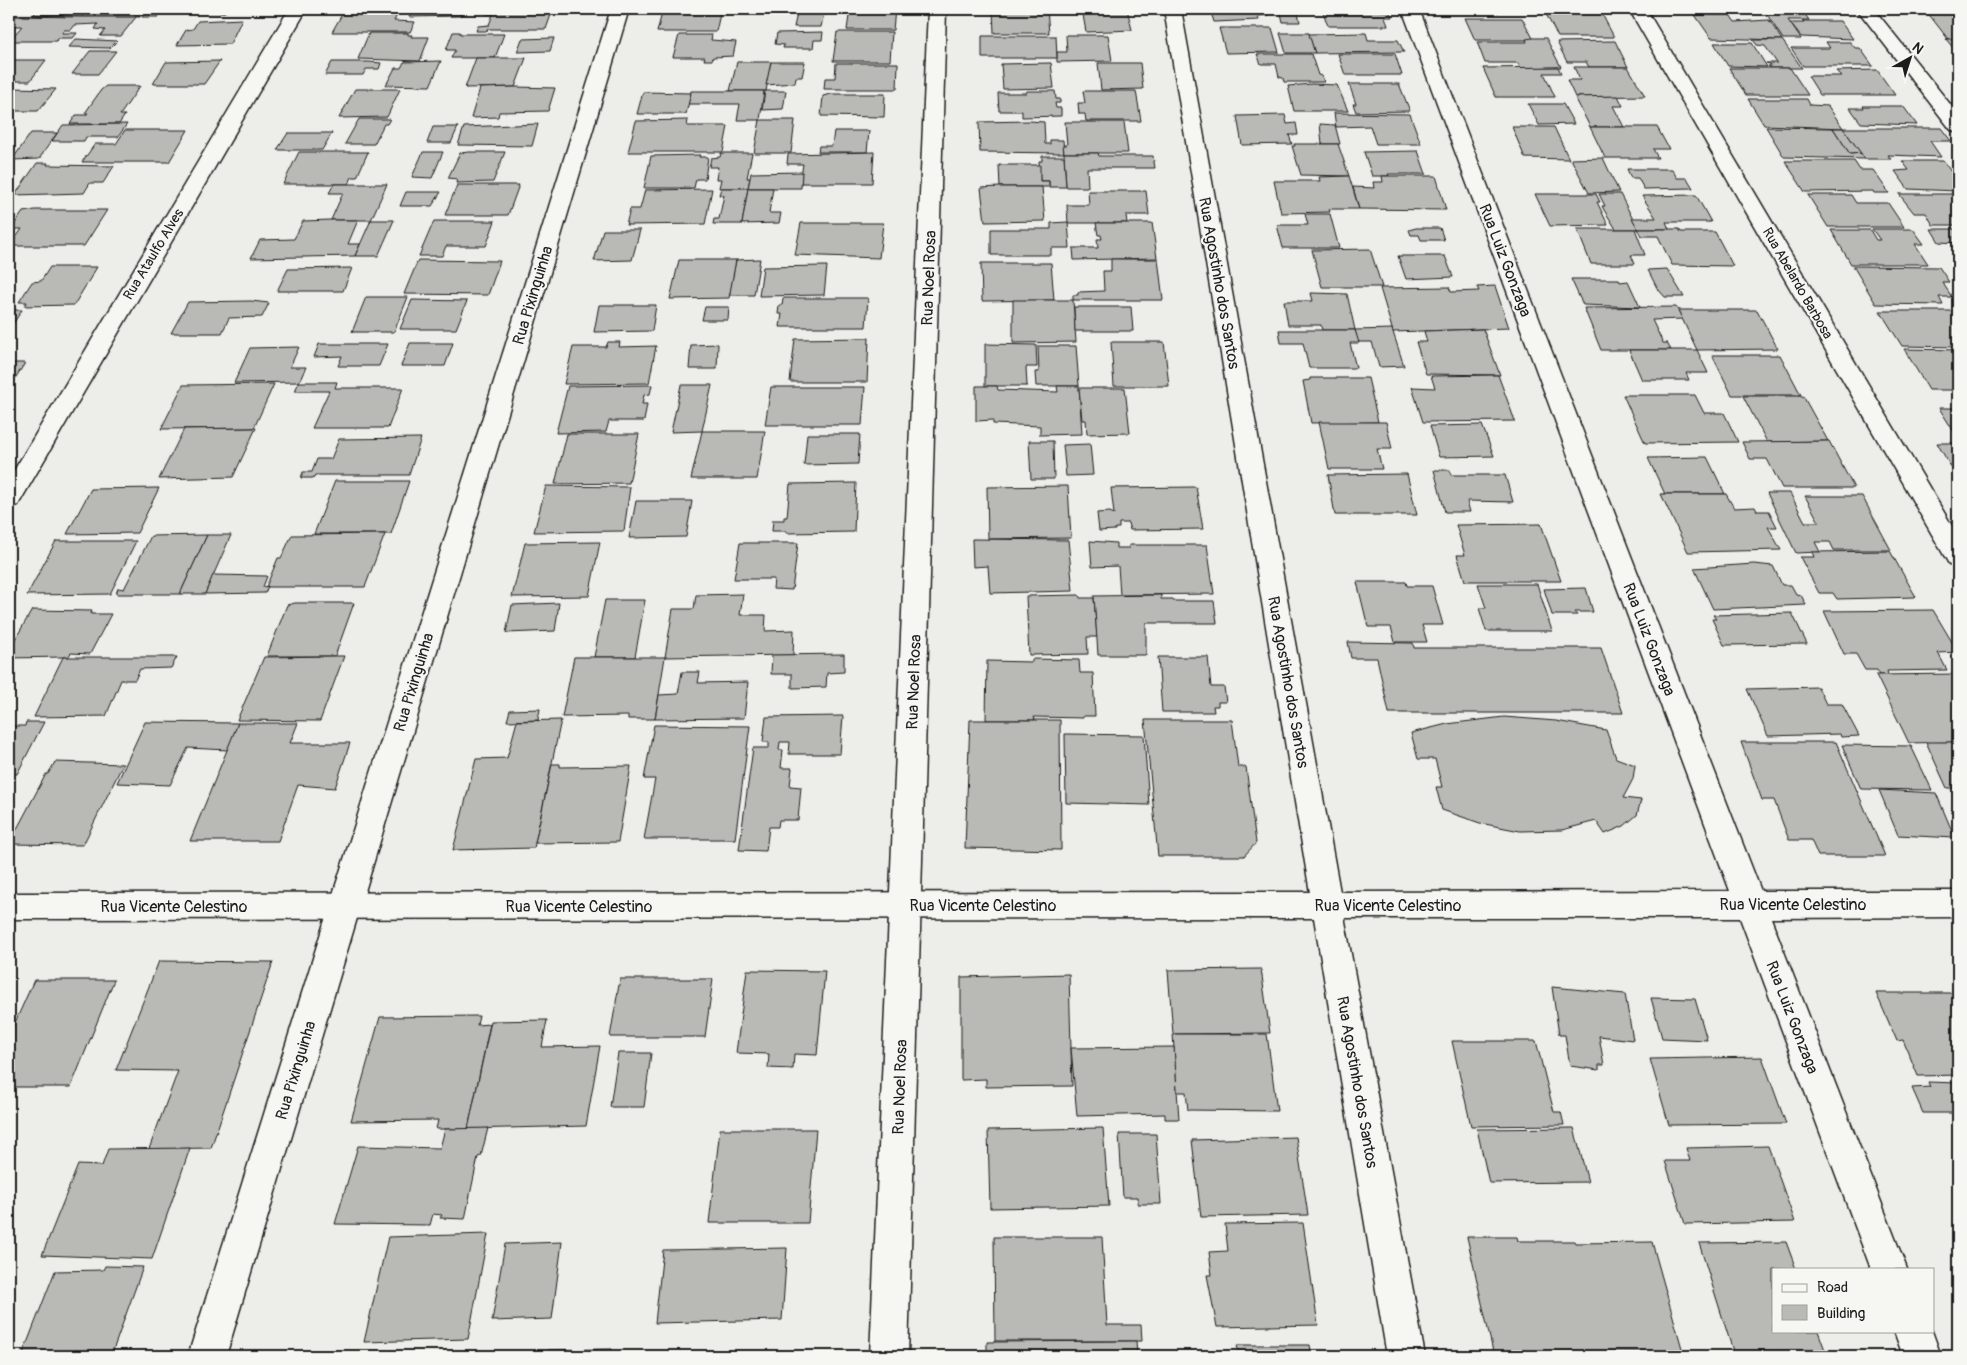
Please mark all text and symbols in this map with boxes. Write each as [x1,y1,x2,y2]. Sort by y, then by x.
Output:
north arrow [1884,32,1934,82]
text: N [1909,39,1927,58]
street label: Rua Agostinho dos Santos [1194,196,1244,371]
street label: Rua Luiz Gonzaga [1474,201,1536,320]
street label: Rua Ataulfo Alves [120,205,188,303]
street label: Rua Abelardo Barbosa [1759,225,1836,342]
street label: Rua Noel Rosa [917,230,941,326]
street label: Rua Pixinguinha [508,243,557,347]
street label: Rua Luiz Gonzaga [1618,580,1680,699]
street label: Rua Agostinho dos Santos [1263,595,1313,770]
street label: Rua Pixinguinha [389,630,438,734]
street label: Rua Noel Rosa [902,634,926,730]
street label: Rua Vicente Celestino [1720,895,1867,915]
street label: Rua Vicente Celestino [910,896,1057,916]
street label: Rua Vicente Celestino [1315,896,1462,916]
street label: Rua Vicente Celestino [101,897,248,917]
street label: Rua Vicente Celestino [506,897,653,917]
street label: Rua Luiz Gonzaga [1761,958,1823,1077]
street label: Rua Agostinho dos Santos [1332,995,1382,1170]
street label: Rua Pixinguinha [271,1018,320,1122]
street label: Rua Noel Rosa [888,1039,912,1135]
legend [1772,1268,1934,1332]
text: Road [1817,1278,1848,1297]
text: Building [1817,1304,1865,1323]

